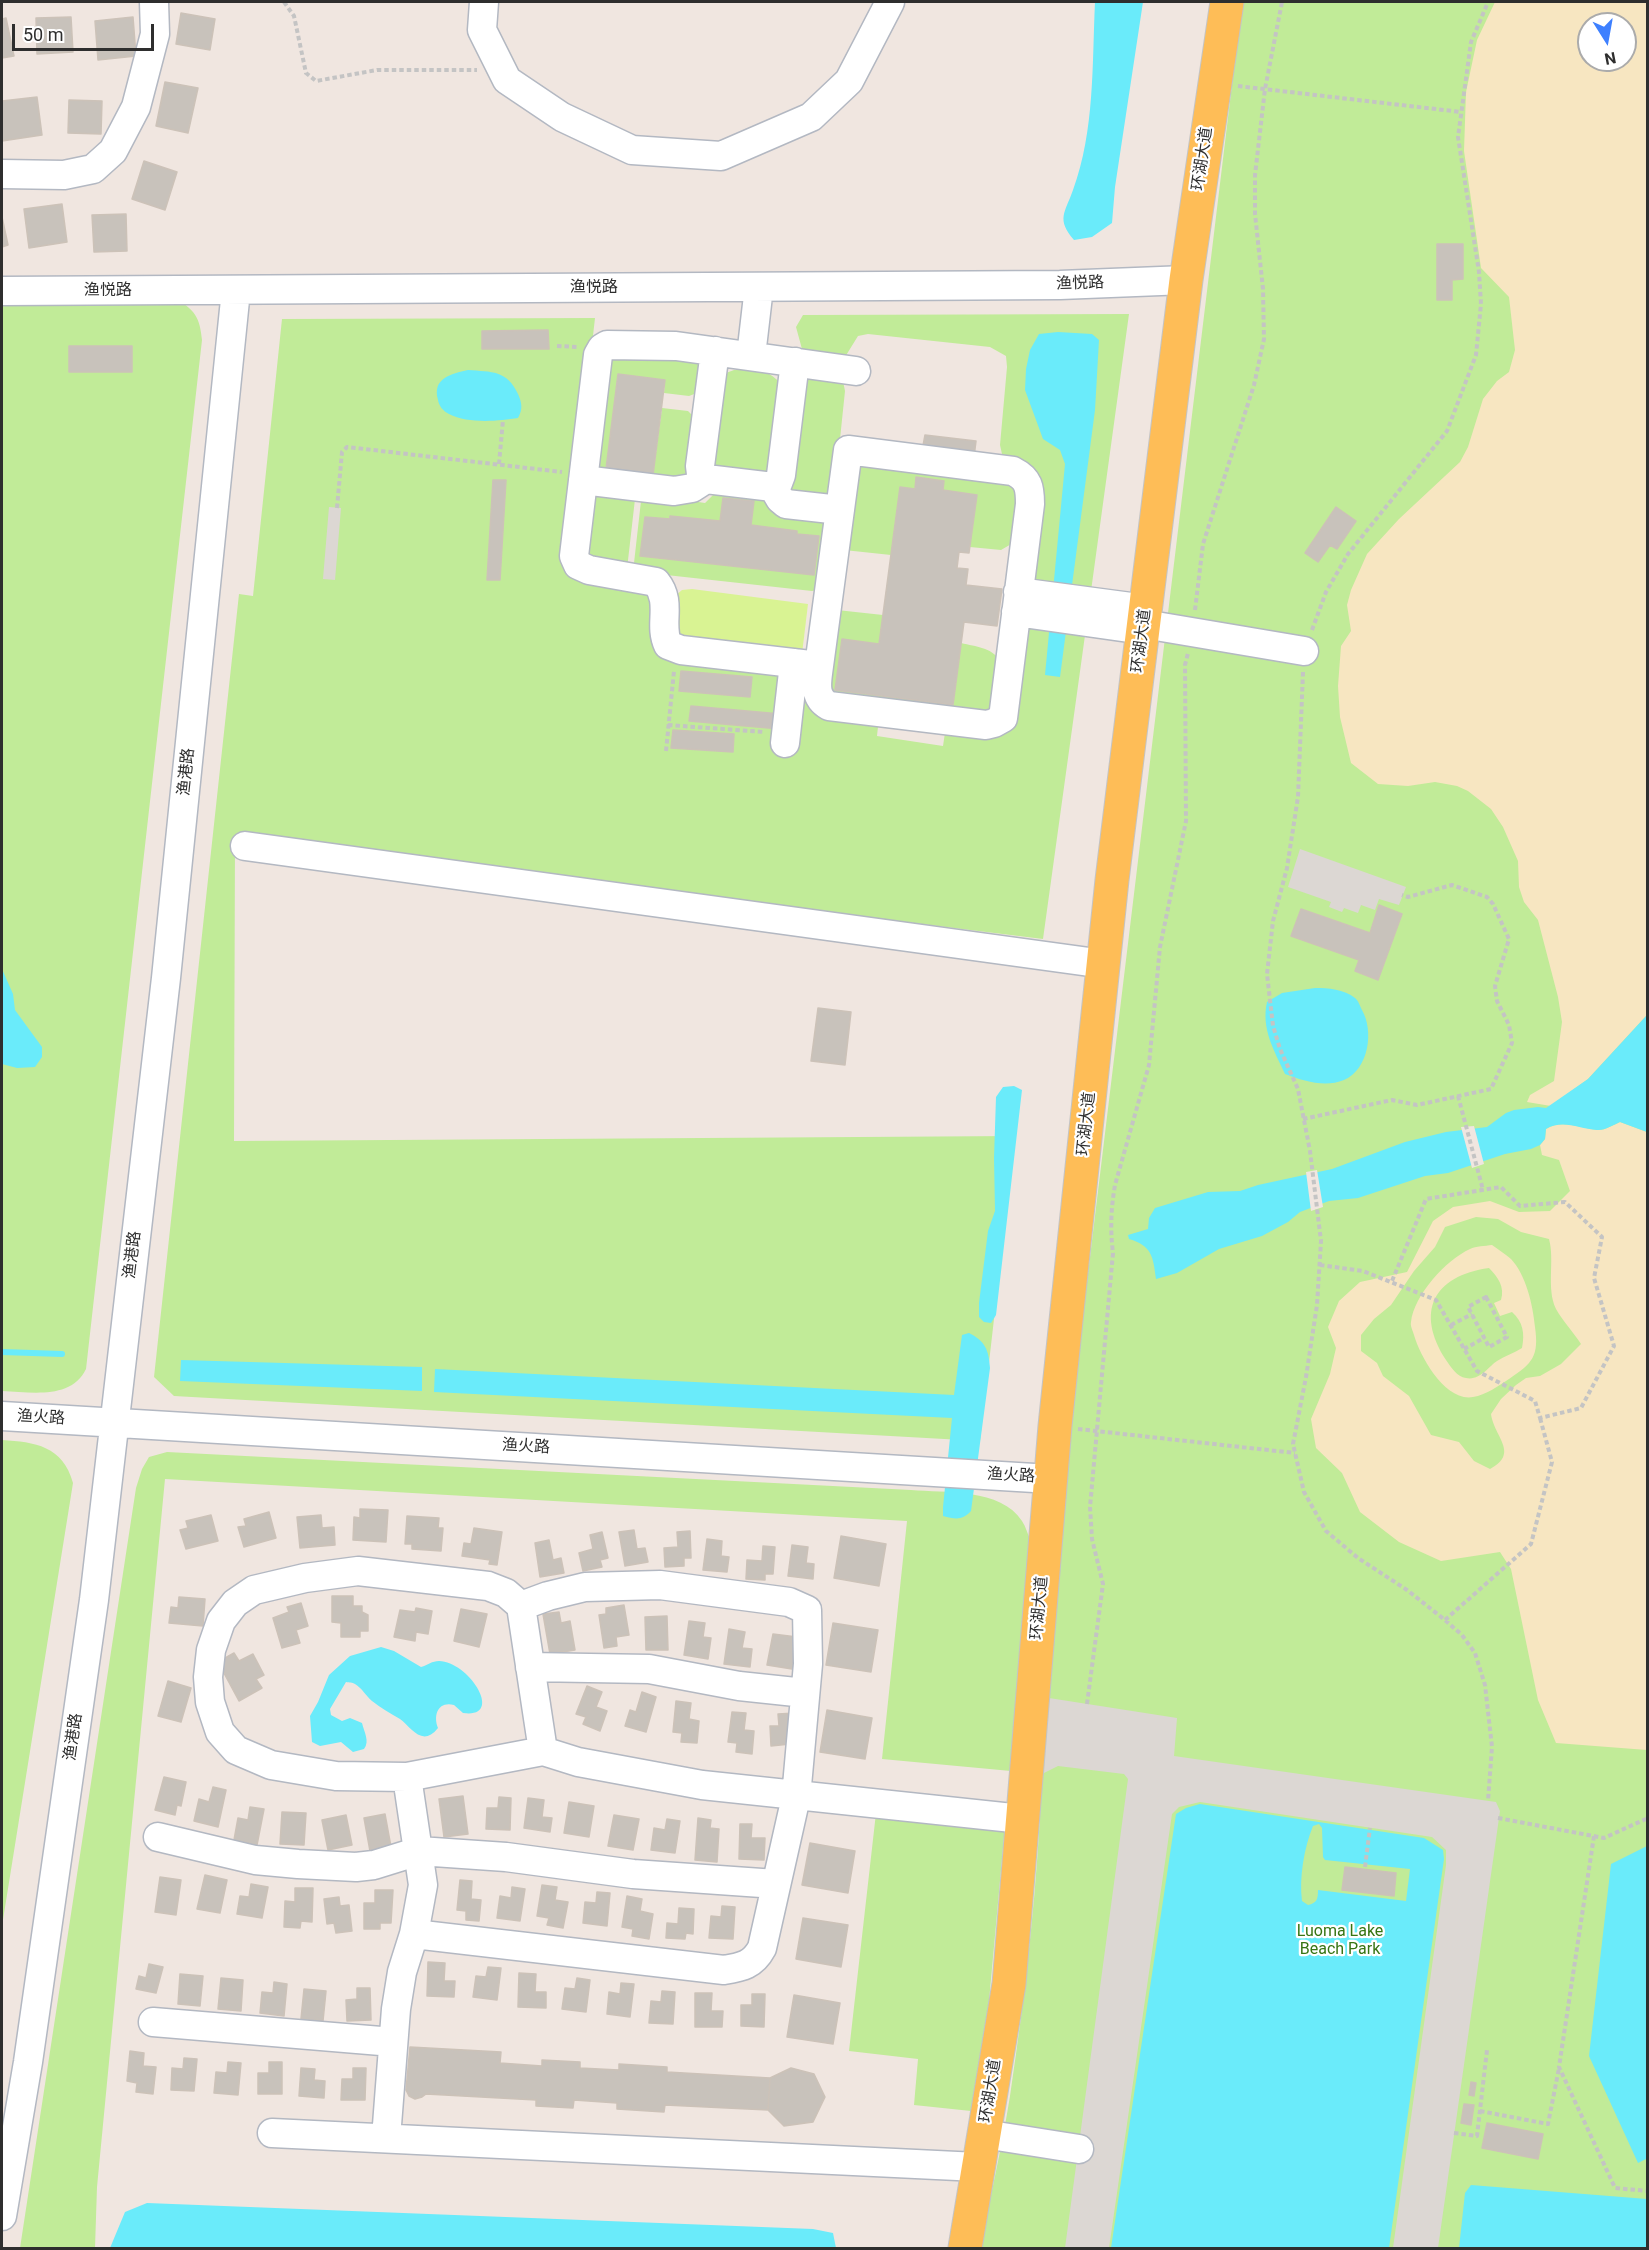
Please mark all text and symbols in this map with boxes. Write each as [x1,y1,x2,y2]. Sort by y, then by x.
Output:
scale bar [15,12,158,50]
north arrow [1577,12,1637,72]
text: 50 m [23,24,63,45]
text: N [1603,48,1618,69]
street label: 环湖大道 [1189,126,1217,192]
street label: 渔悦路 [1056,274,1104,294]
street label: 渔悦路 [570,278,618,298]
street label: 渔悦路 [84,281,132,301]
street label: 环湖大道 [1129,608,1155,674]
street label: 渔港路 [175,747,199,797]
street label: 环湖大道 [1074,1091,1100,1157]
street label: 渔港路 [121,1230,145,1280]
street label: 渔火路 [17,1407,65,1429]
street label: 渔火路 [502,1436,550,1458]
street label: 渔火路 [987,1465,1035,1487]
street label: 环湖大道 [1028,1575,1052,1641]
street label: 渔港路 [61,1712,87,1762]
park label: Luoma Lake Beach Park [1297,1922,1383,1960]
street label: 环湖大道 [977,2058,1005,2124]

